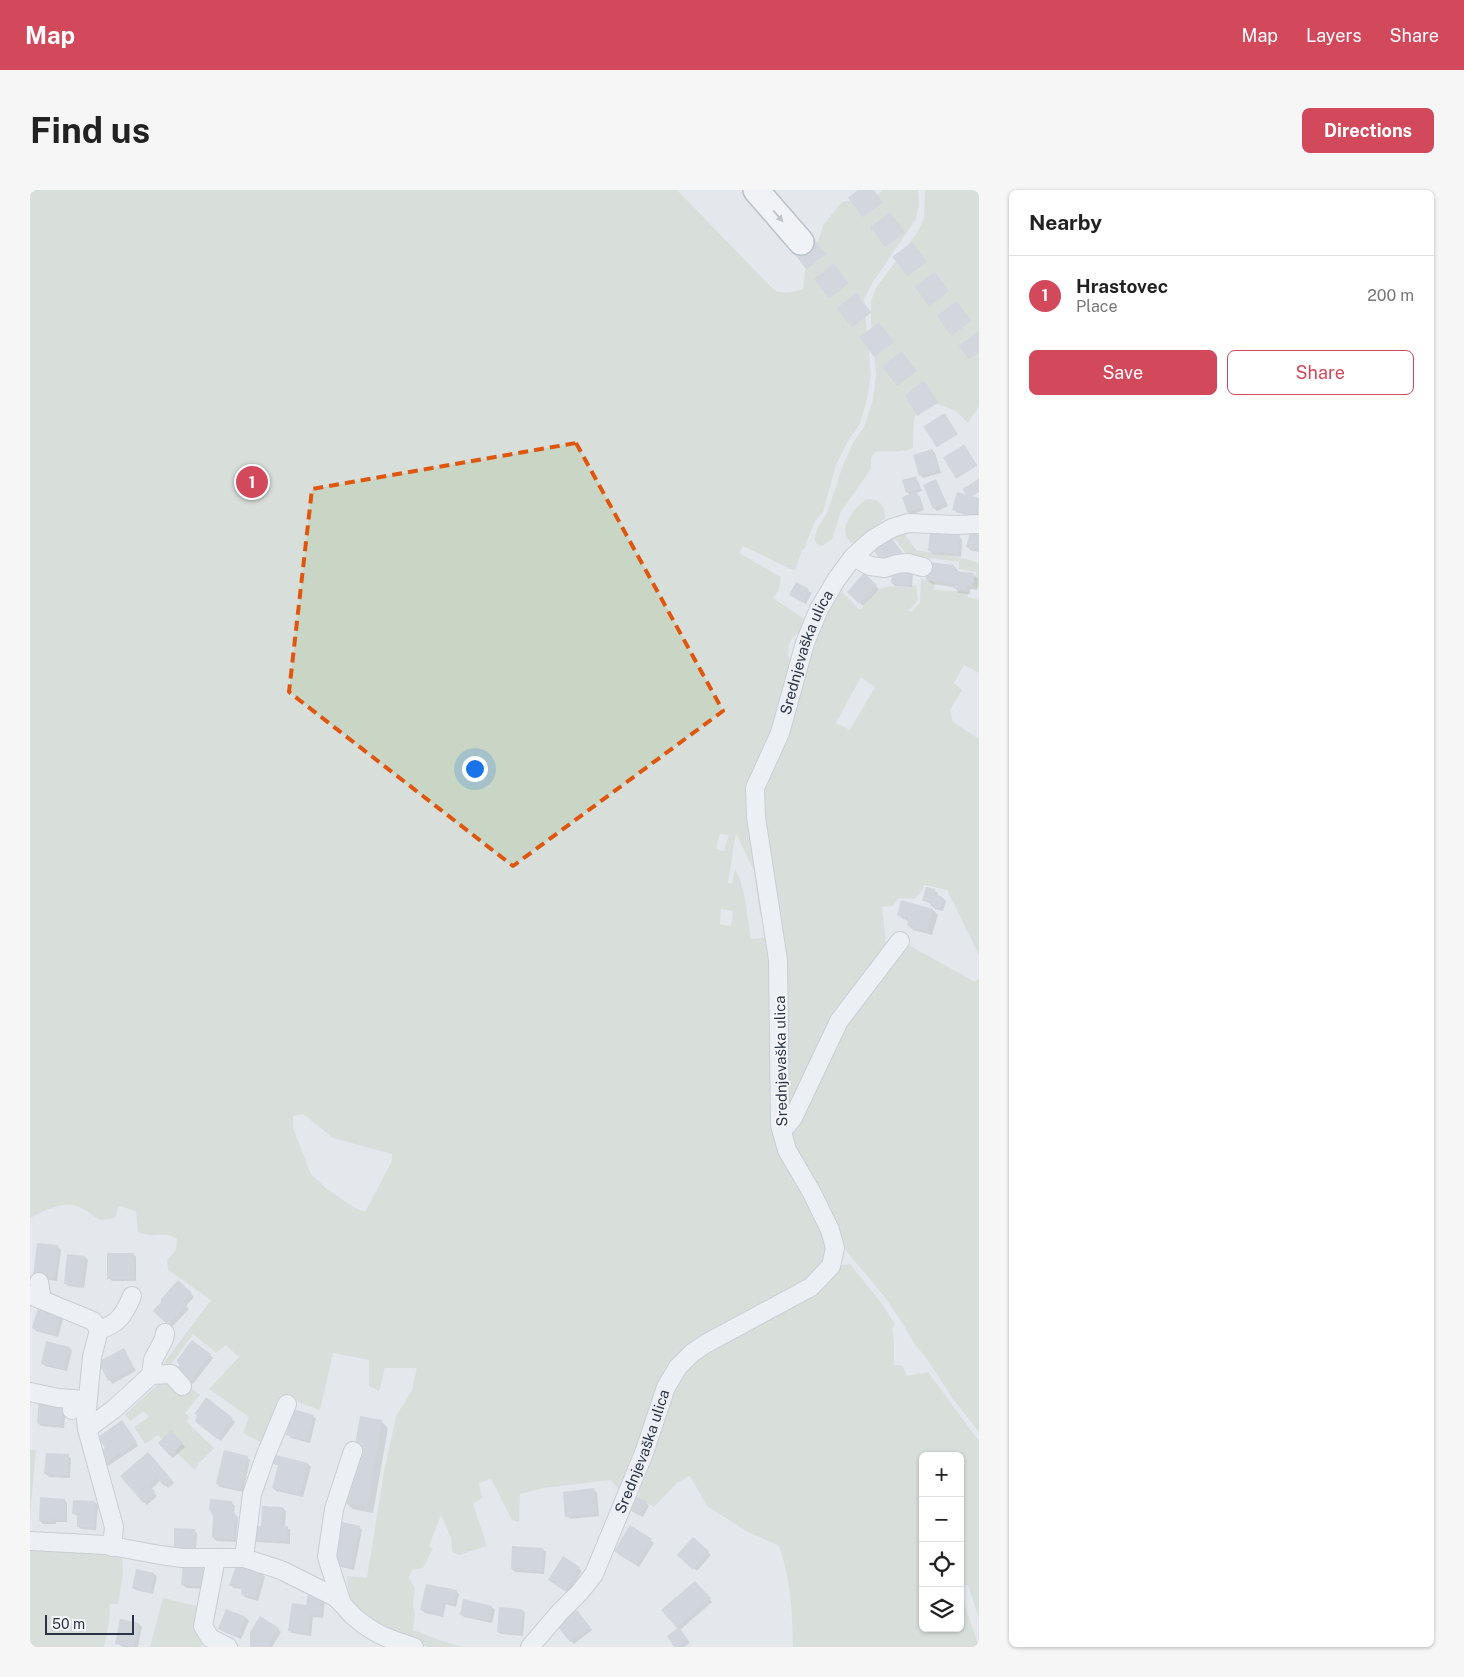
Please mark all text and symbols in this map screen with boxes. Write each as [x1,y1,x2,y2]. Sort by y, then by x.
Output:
text: Map [25,21,75,49]
text: Map [1242,25,1278,46]
text: Layers [1306,25,1362,46]
text: Share [1390,25,1439,46]
button: Directions [1302,108,1434,153]
text: Find us [30,110,150,151]
one-way arrow [773,209,784,222]
text: Nearby [1029,210,1102,235]
text: Hrastovec [1076,275,1168,297]
text: 1 [1042,286,1048,305]
text: 200 m [1367,286,1414,305]
text: Place [1076,297,1118,316]
button: Save [1029,350,1217,395]
button: Share [1227,350,1414,395]
pin: 1 [236,463,268,501]
street label: Srednjevaška ulica [777,587,836,716]
your location [462,756,488,782]
street label: Srednjevaška ulica [771,995,790,1127]
street label: Srednjevaška ulica [611,1387,673,1516]
map controls [919,1452,964,1632]
button: + [919,1452,964,1497]
button: − [919,1497,964,1542]
button: locate [919,1542,964,1587]
button: layers [919,1587,964,1632]
scale bar [45,1612,134,1635]
text: 50 m [52,1616,85,1632]

